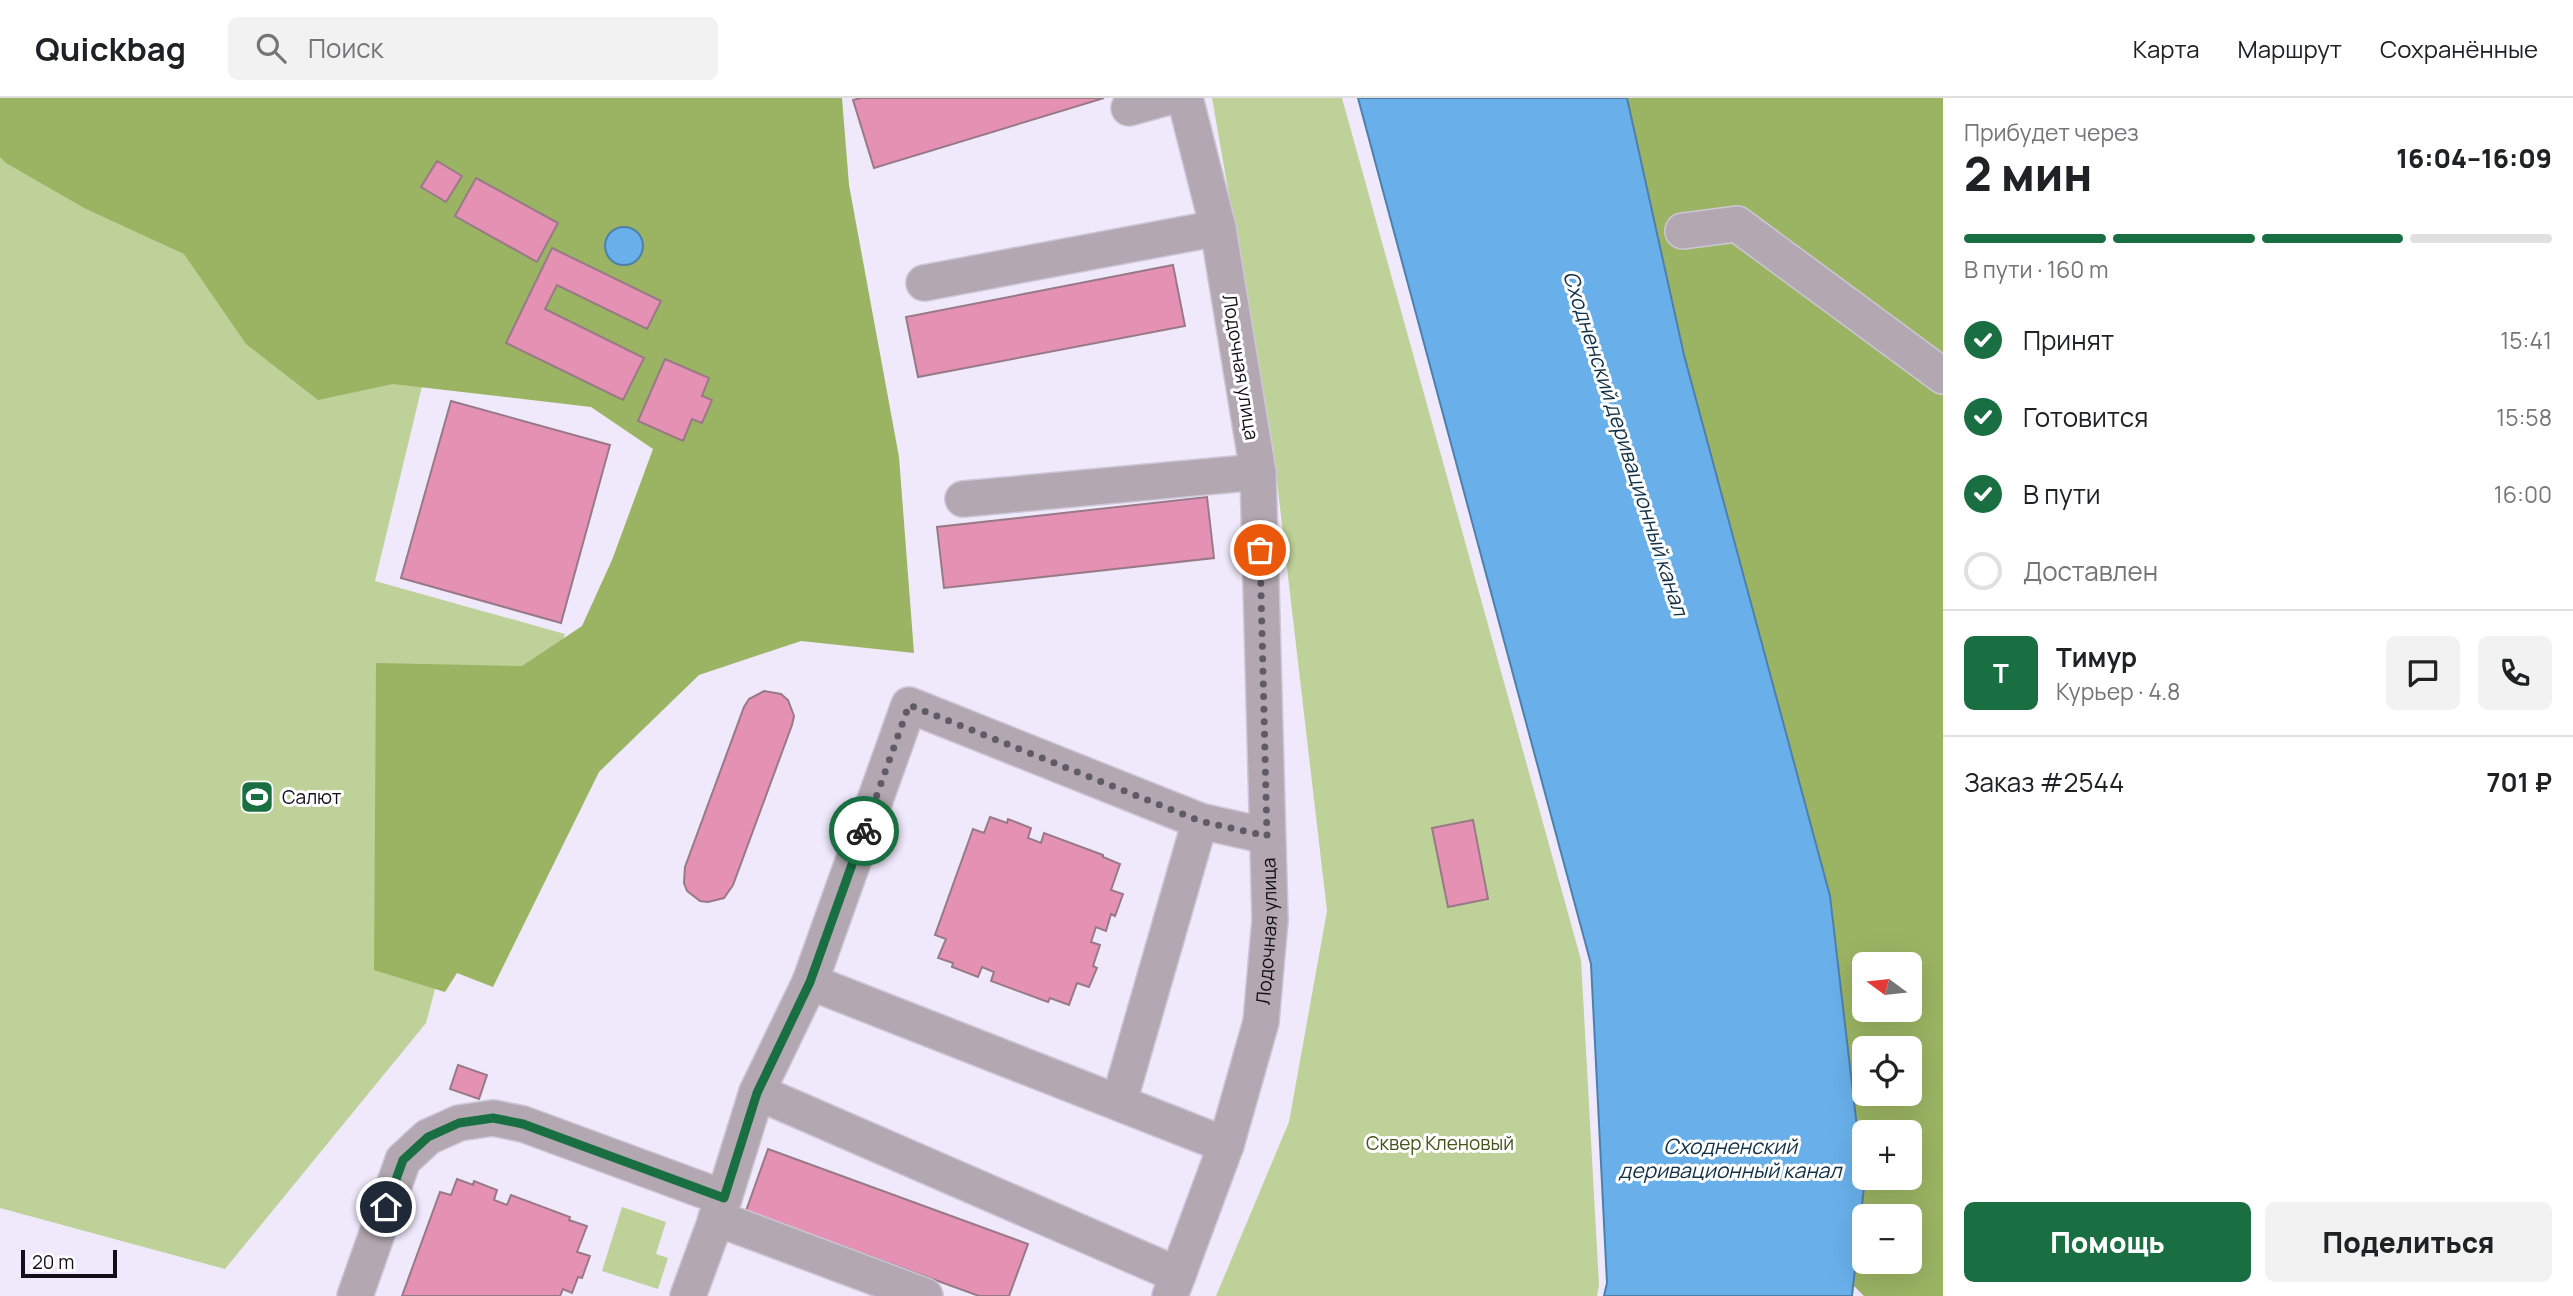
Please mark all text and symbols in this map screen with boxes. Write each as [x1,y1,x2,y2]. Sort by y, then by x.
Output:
search box [228,17,718,80]
text: Quickbag [35,26,186,71]
icon: search [252,29,290,67]
text: Поиск [308,30,384,66]
text: Карта [2133,32,2200,65]
text: Маршрут [2238,32,2342,65]
text: Сохранённые [2380,32,2538,65]
text: Прибудет через [1964,116,2139,148]
text: 16:04–16:09 [2396,140,2552,176]
text: 2 мин [1964,142,2092,205]
text: В пути · 160 m [1964,253,2108,285]
water label: Сходненский деривационный канал [1557,267,1696,621]
street label: Лодочная улица [1217,292,1265,442]
icon: check [1964,321,2002,359]
text: Принят [2023,322,2114,358]
text: 15:41 [2500,324,2552,356]
icon: check [1964,398,2002,436]
text: Готовится [2023,399,2148,435]
text: 15:58 [2496,401,2552,433]
icon: check [1964,475,2002,513]
text: В пути [2023,476,2101,512]
text: 16:00 [2494,478,2552,510]
pin [1230,520,1290,580]
icon: bag [1241,531,1279,569]
text: Доставлен [2023,553,2158,589]
button: chat [2386,636,2460,710]
button: phone [2478,636,2552,710]
text: Тимур [2056,639,2137,675]
text: Т [1993,655,2009,691]
text: Курьер · 4.8 [2056,675,2180,707]
text: Заказ #2544 [1964,764,2124,800]
text: 701 ₽ [2487,764,2552,800]
sports icon: Салют [238,778,276,816]
place label: Салют [282,784,342,810]
courier [829,796,899,866]
icon: bike [845,812,883,850]
street label: Лодочная улица [1250,857,1283,1006]
north arrow [1852,952,1922,1022]
map controls [1852,952,1922,1274]
button: locate [1852,1036,1922,1106]
button: + [1852,1120,1922,1190]
park label: Сквер Кленовый [1366,1130,1514,1156]
water label: Сходненский деривационный канал [1618,1132,1843,1184]
pin [356,1177,416,1237]
icon: home [367,1188,405,1226]
button: Помощь [1964,1202,2251,1282]
button: Поделиться [2265,1202,2552,1282]
button: − [1852,1204,1922,1274]
scale bar [21,1247,117,1279]
text: 20 m [32,1249,74,1275]

